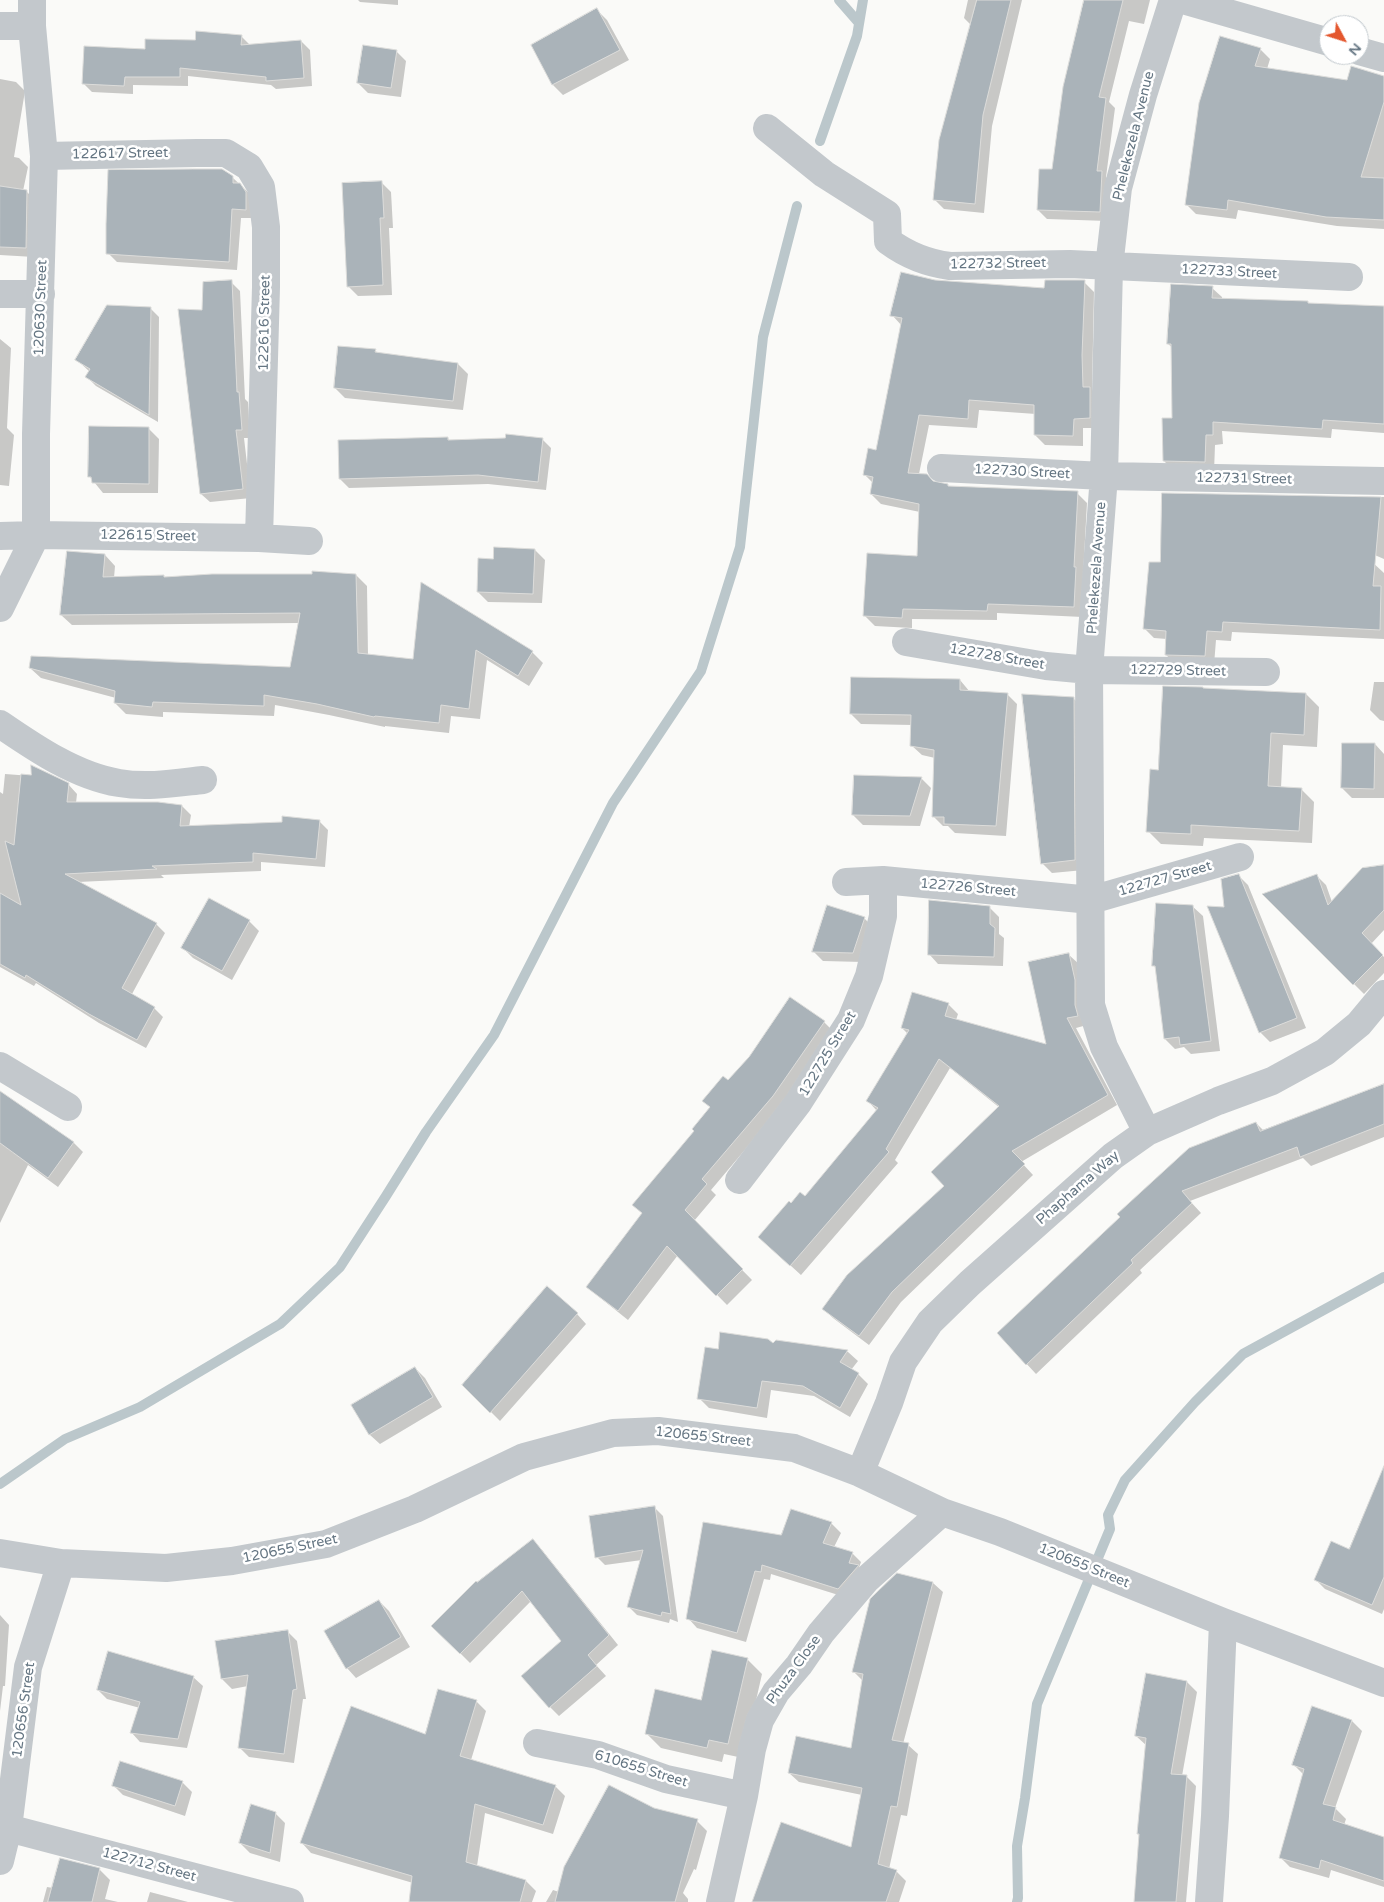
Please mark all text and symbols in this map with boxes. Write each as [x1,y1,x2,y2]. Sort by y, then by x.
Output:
north arrow [1319,15,1369,65]
text: N [1345,40,1365,59]
street label: Phelekezela Avenue [1110,70,1158,202]
street label: 122617 Street [72,145,168,163]
street label: 122732 Street [950,255,1046,273]
street label: 120630 Street [31,260,51,356]
street label: 122733 Street [1180,261,1278,283]
street label: 122616 Street [256,275,274,371]
street label: 122730 Street [973,461,1071,483]
street label: 122731 Street [1196,470,1292,488]
street label: Phelekezela Avenue [1084,501,1110,635]
street label: 122615 Street [100,527,196,545]
street label: 122728 Street [948,640,1046,674]
street label: 122729 Street [1130,662,1226,680]
street label: 122727 Street [1116,858,1214,900]
street label: 122726 Street [919,875,1017,901]
street label: 122725 Street [796,1008,860,1100]
street label: Phaphama Way [1033,1147,1123,1229]
street label: 120655 Street [654,1424,752,1450]
street label: 120655 Street [241,1531,339,1567]
street label: 120655 Street [1036,1540,1132,1592]
street label: Phuza Close [763,1632,825,1708]
street label: 120656 Street [9,1661,39,1759]
street label: 610655 Street [592,1747,690,1791]
street label: 122712 Street [100,1844,198,1886]

